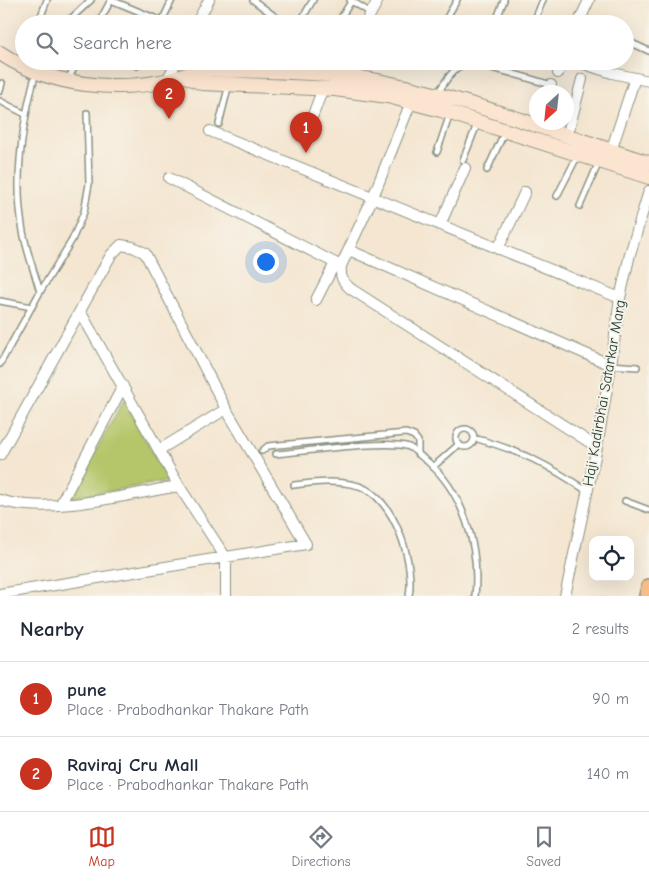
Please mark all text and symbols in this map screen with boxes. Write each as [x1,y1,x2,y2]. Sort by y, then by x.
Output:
search box [15,15,634,70]
icon: search [33,29,61,57]
text: Search here [73,32,172,54]
pin: 2 [153,78,185,119]
north arrow [529,85,574,130]
pin: 1 [290,112,322,153]
your location [253,249,279,275]
street label: Haji Kadirbhai Satarkar Marg [579,298,629,488]
map controls [589,536,634,581]
button: locate [589,536,634,581]
text: Nearby [20,617,84,641]
text: 2 results [572,620,629,638]
text: pune [67,679,106,701]
text: 1 [33,690,39,708]
text: 90 m [592,690,629,708]
text: Place · Prabodhankar Thakare Path [67,701,309,719]
text: Raviraj Cru Mall [67,754,199,776]
text: 2 [32,765,40,783]
text: 140 m [587,765,629,783]
text: Place · Prabodhankar Thakare Path [67,776,309,794]
tab: Map [88,823,116,870]
tab: Directions [291,823,351,870]
tab: Saved [526,823,561,870]

